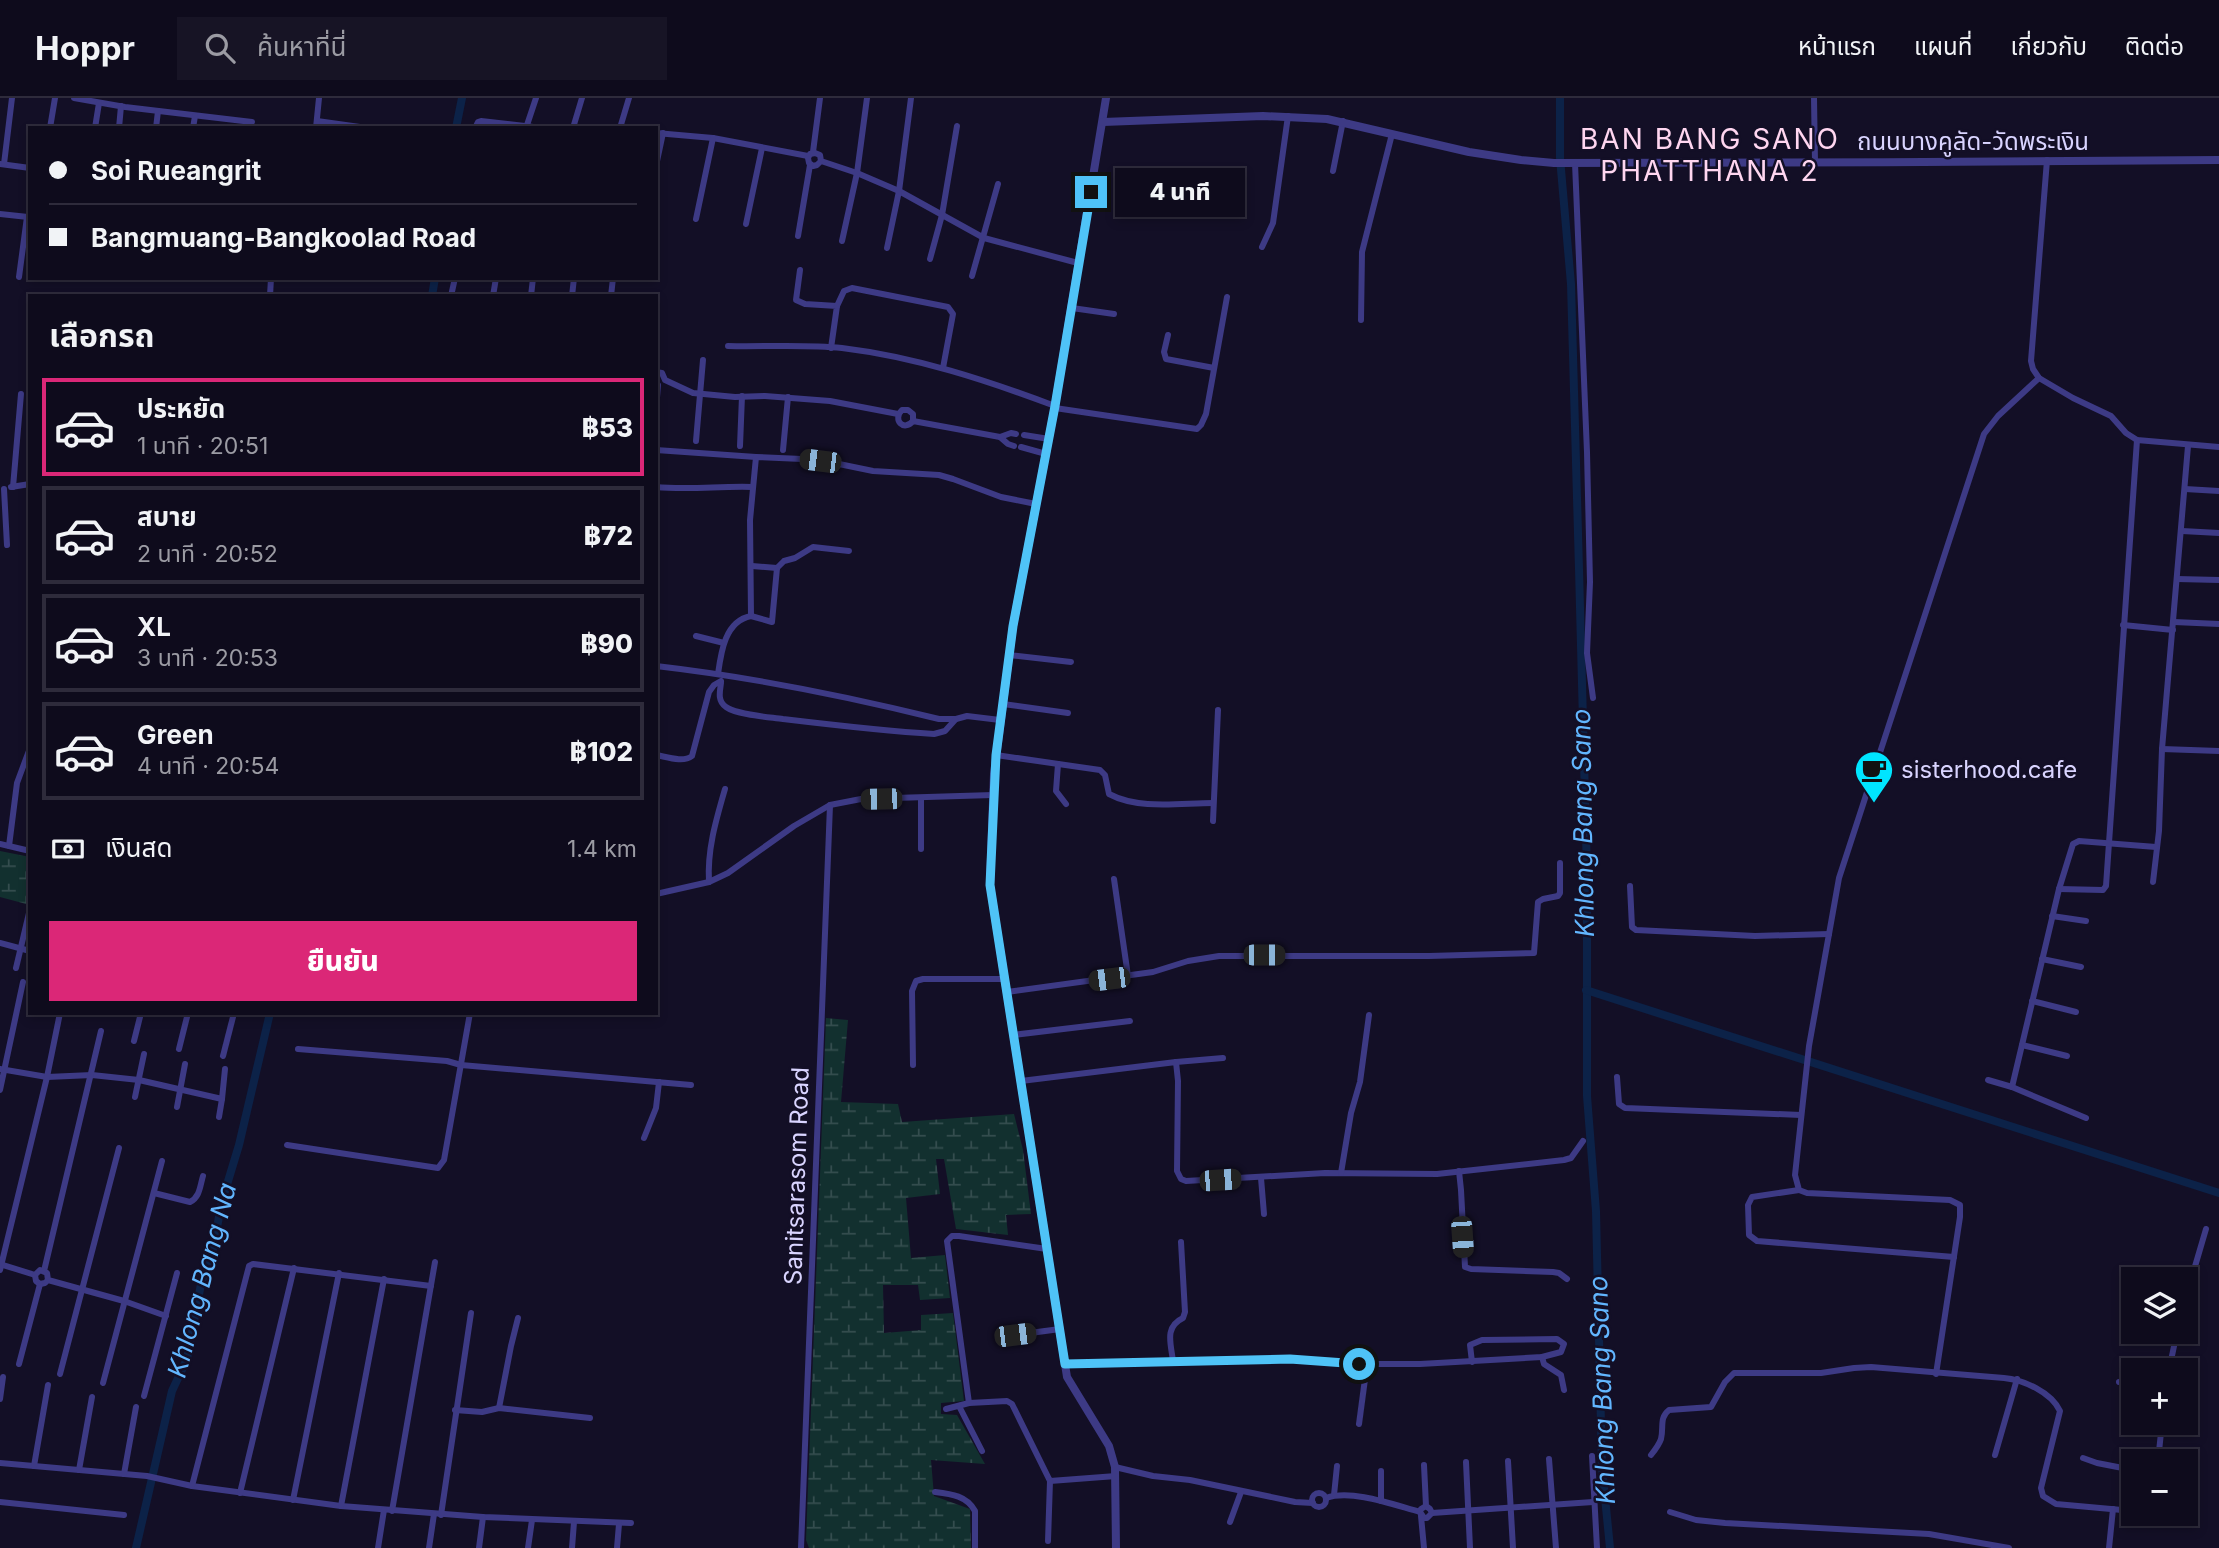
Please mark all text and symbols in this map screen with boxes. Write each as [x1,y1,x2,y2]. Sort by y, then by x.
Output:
search box [177,17,667,80]
text: Hoppr [35,28,135,68]
icon: search [201,29,239,67]
text: ค้นหาที่นี่ [257,31,346,62]
text: หน้าแรก [1798,32,1876,61]
text: แผนที่ [1914,32,1972,61]
text: เกี่ยวกับ [2010,32,2087,61]
text: ติดต่อ [2125,32,2184,61]
district label: BAN BANG SANO PHATTHANA 2 [1580,122,1840,188]
street label: ถนนบางคูลัด-วัดพระเงิน [1857,127,2089,157]
text: Soi Rueangrit [91,155,261,186]
callout: 4 นาที [1116,168,1245,217]
route end [1075,176,1107,208]
text: 4 นาที [1149,178,1211,206]
text: Bangmuang-Bangkoolad Road [91,222,476,253]
text: เลือกรถ [49,316,154,355]
text: ประหยัด [137,393,225,424]
icon: car [53,396,116,459]
text: ฿53 [582,412,633,443]
text: 1 นาที · 20:51 [137,432,268,460]
car [798,448,843,474]
text: สบาย [137,501,197,532]
icon: car [53,504,116,567]
text: ฿72 [584,520,633,551]
text: 2 นาที · 20:52 [137,540,278,568]
text: XL [137,611,171,642]
icon: car [53,612,116,675]
text: ฿90 [581,628,633,659]
text: 3 นาที · 20:53 [137,644,278,672]
water label: Khlong Bang Sano [1565,708,1600,938]
text: Green [137,719,214,750]
icon: car [53,720,116,783]
text: ฿102 [570,736,633,767]
cafe icon: sisterhood.cafe [1853,749,1895,804]
text: 4 นาที · 20:54 [137,752,279,780]
place label: sisterhood.cafe [1901,755,2077,784]
car [860,788,903,810]
icon: cash [49,830,87,868]
text: เงินสด [105,832,172,863]
text: 1.4 km [567,835,637,863]
button: ยืนยัน [49,921,637,1001]
car [1244,945,1286,966]
car [1087,966,1132,992]
street label: Sanitsarasom Road [778,1067,815,1285]
car [1199,1168,1242,1192]
water label: Khlong Bang Na [161,1179,242,1381]
car [1451,1215,1474,1259]
map controls [2121,1267,2198,1526]
button: layers [2121,1267,2198,1344]
water label: Khlong Bang Sano [1582,1275,1621,1505]
car [993,1322,1038,1348]
route start [1343,1348,1375,1380]
button: + [2121,1358,2198,1435]
button: − [2121,1449,2198,1526]

